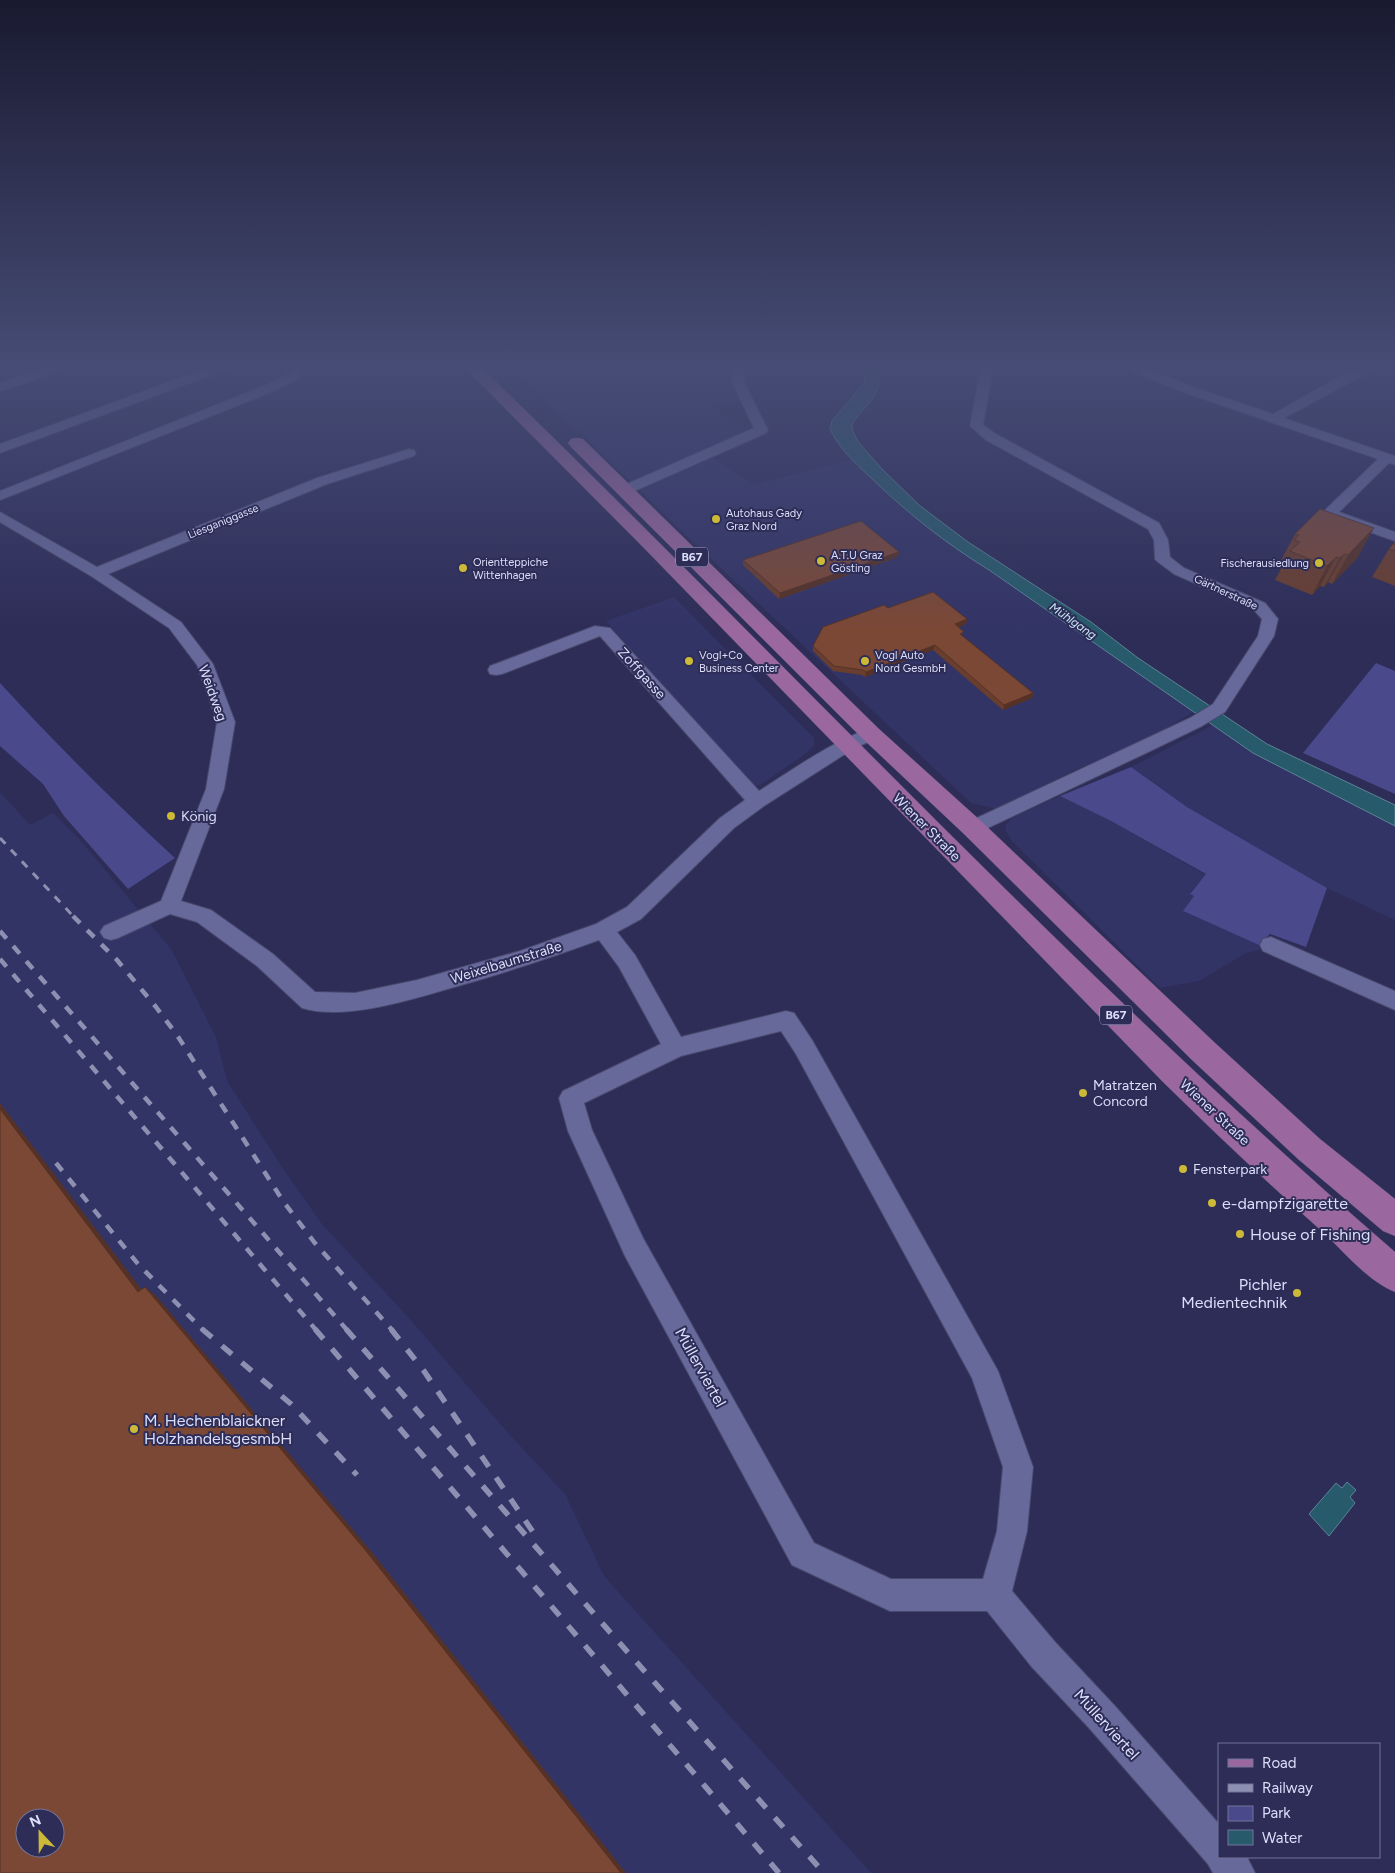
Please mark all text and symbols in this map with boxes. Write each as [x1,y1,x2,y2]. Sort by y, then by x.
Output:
street label: Liesganiggasse [186,501,260,542]
place label: Autohaus Gady Graz Nord [726,507,802,533]
marker: Autohaus Gady Graz Nord [710,513,722,525]
road number: B67 [676,548,708,566]
place label: A.T.U Graz Gösting [831,549,883,575]
marker: A.T.U Graz Gösting [815,555,827,567]
place label: Orientteppiche Wittenhagen [473,556,548,582]
place label: Fischerausiedlung [1221,557,1309,570]
marker: Fischerausiedlung [1313,557,1325,569]
marker: Orientteppiche Wittenhagen [457,562,469,574]
street label: Gärtnerstraße [1192,572,1260,613]
water label: Mühlgang [1047,600,1099,642]
street label: Zoffgasse [614,644,669,703]
place label: Vogl+Co Business Center [699,649,779,675]
place label: Vogl Auto Nord GesmbH [875,649,946,675]
marker: Vogl+Co Business Center [683,655,695,667]
marker: Vogl Auto Nord GesmbH [859,655,871,667]
street label: Weidweg [195,663,231,724]
street label: Wiener Straße [889,790,964,865]
place label: König [181,808,217,825]
marker: König [165,810,177,822]
street label: Weixelbaumstraße [448,937,564,987]
road number: B67 [1100,1006,1132,1024]
street label: Wiener Straße [1176,1076,1253,1149]
place label: Matratzen Concord [1093,1077,1157,1110]
marker: Matratzen Concord [1077,1087,1089,1099]
place label: Fensterpark [1193,1161,1267,1178]
marker: Fensterpark [1177,1163,1189,1175]
place label: e-dampfzigarette [1222,1194,1348,1213]
marker: e-dampfzigarette [1206,1197,1218,1209]
place label: House of Fishing [1250,1225,1370,1244]
marker: House of Fishing [1234,1228,1246,1240]
place label: Pichler Medientechnik [1181,1275,1288,1312]
marker: Pichler Medientechnik [1291,1287,1303,1299]
street label: Müllerviertel [671,1324,730,1410]
place label: M. Hechenblaickner HolzhandelsgesmbH [144,1411,292,1448]
marker: M. Hechenblaickner HolzhandelsgesmbH [128,1423,140,1435]
street label: Müllerviertel [1070,1685,1143,1763]
legend [1218,1743,1380,1858]
text: Road [1262,1754,1297,1772]
text: Railway [1262,1779,1313,1797]
text: Park [1262,1804,1291,1822]
north arrow [15,1808,65,1858]
text: N [27,1812,44,1831]
text: Water [1262,1829,1302,1847]

